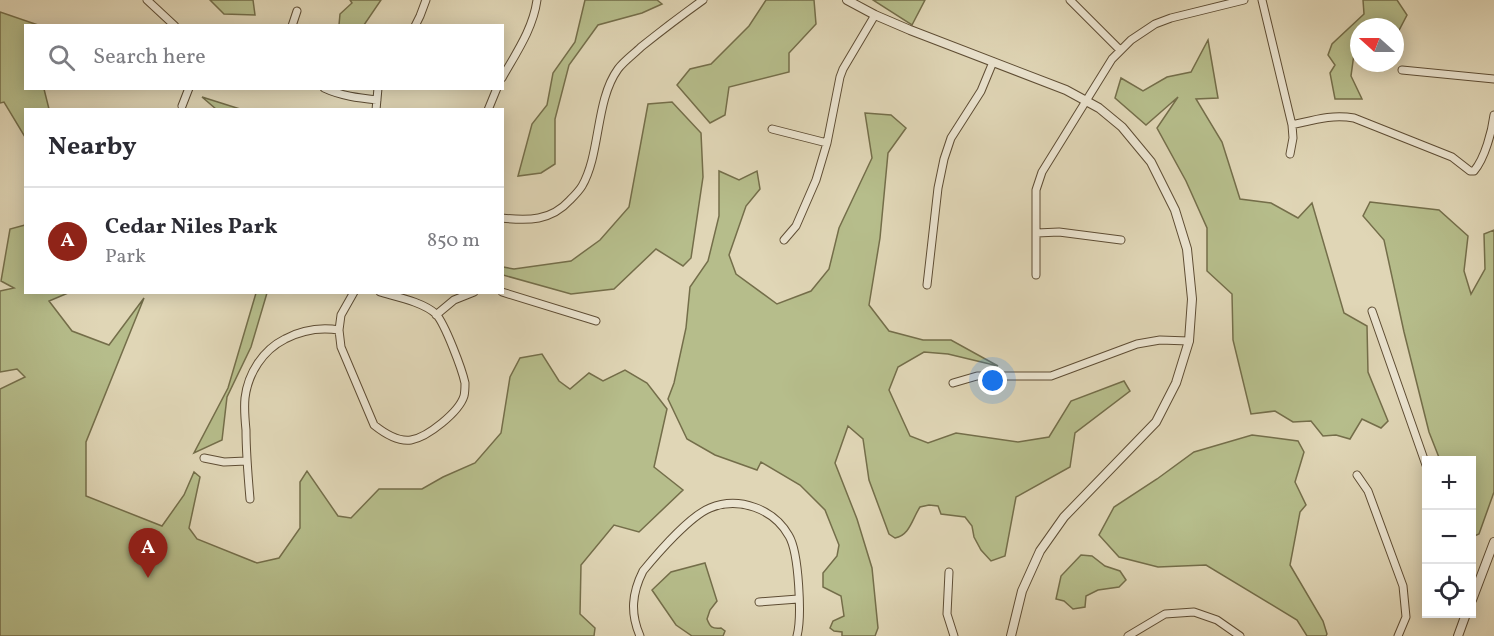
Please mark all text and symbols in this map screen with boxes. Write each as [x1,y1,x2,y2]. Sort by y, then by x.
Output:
north arrow [1350,18,1404,72]
search box [24,24,504,90]
icon: search [45,41,78,74]
text: Search here [93,42,206,73]
text: Nearby [48,129,137,165]
text: Cedar Niles Park [105,212,278,243]
text: A [60,227,75,255]
text: 850 m [427,227,480,255]
text: Park [105,243,146,271]
your location [978,366,1007,395]
map controls [1422,456,1476,618]
button: + [1422,456,1476,510]
button: − [1422,510,1476,564]
pin: A [128,528,168,578]
button: locate [1422,564,1476,618]

